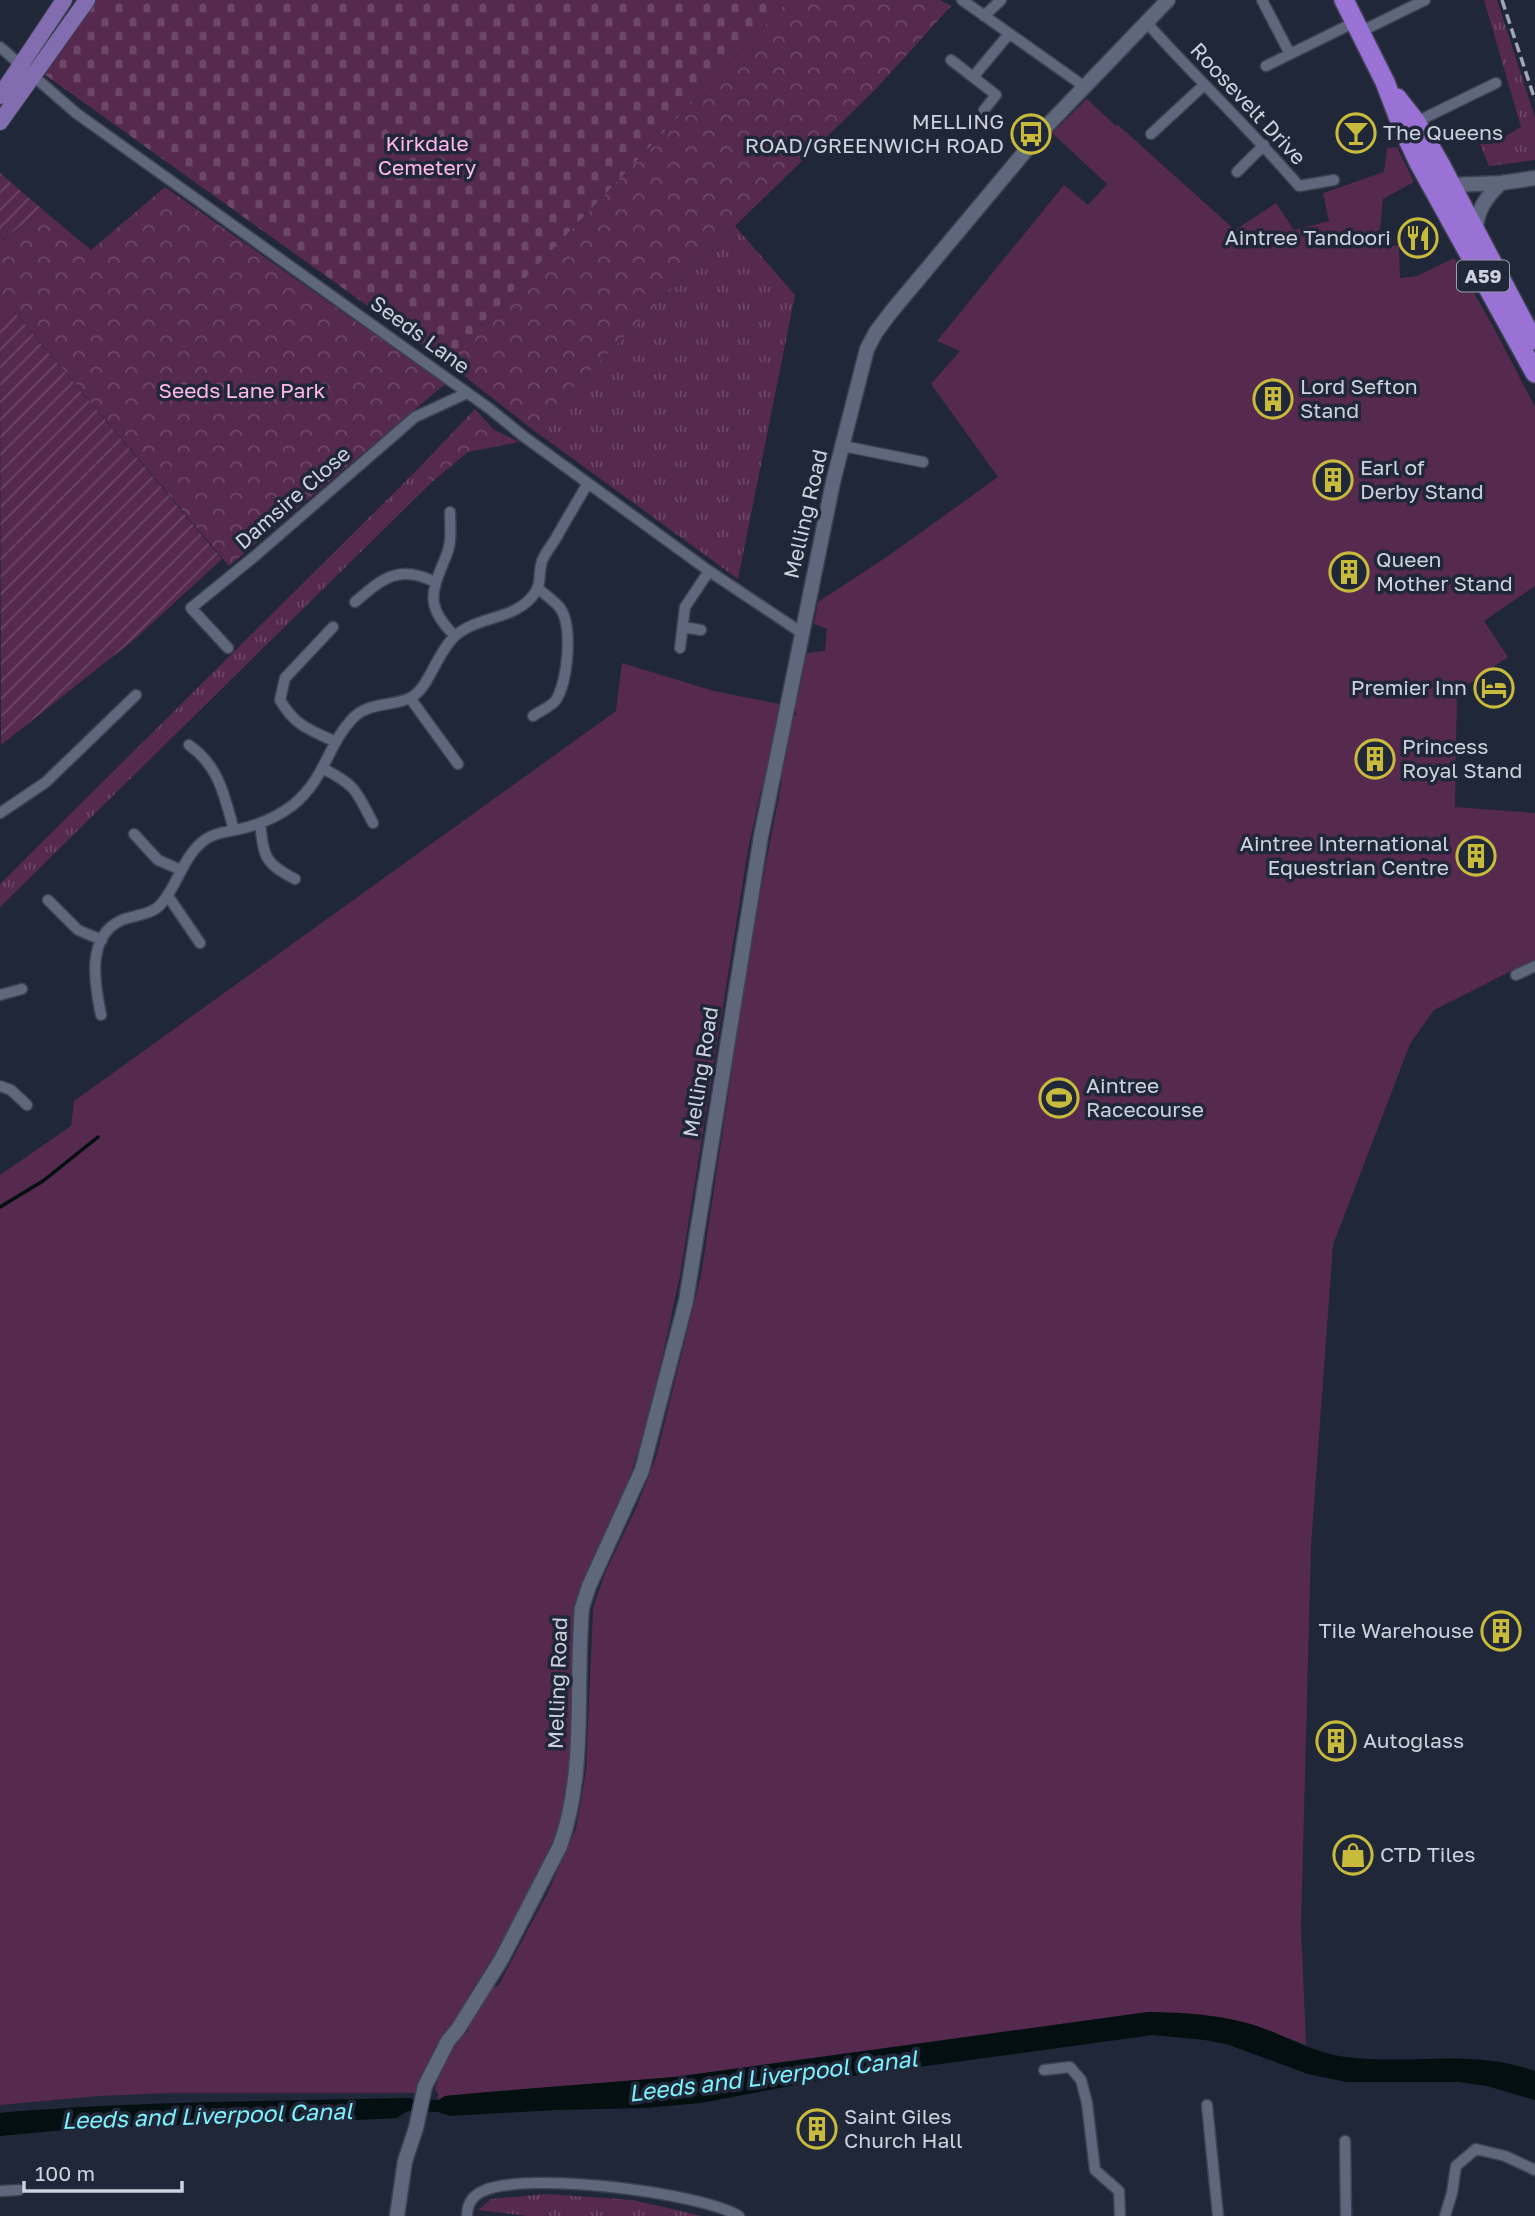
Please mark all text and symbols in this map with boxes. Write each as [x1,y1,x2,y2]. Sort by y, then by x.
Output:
street label: Roosevelt Drive [1185,37,1312,170]
place label: MELLING ROAD/GREENWICH ROAD [745,108,1004,158]
bar icon: The Queens [1335,112,1377,154]
bus stop icon: MELLING ROAD/GREENWICH ROAD [1010,113,1052,155]
place label: The Queens [1383,119,1503,145]
park label: Kirkdale Cemetery [378,130,476,180]
restaurant icon: Aintree Tandoori [1397,217,1439,259]
place label: Aintree Tandoori [1225,224,1391,250]
road number: A59 [1457,260,1509,292]
street label: Seeds Lane [366,290,475,379]
place label: Lord Sefton Stand [1300,373,1418,423]
park label: Seeds Lane Park [159,377,326,403]
building icon: Lord Sefton Stand [1252,378,1294,420]
street label: Damsire Close [229,440,355,554]
street label: Melling Road [778,447,833,581]
place label: Earl of Derby Stand [1360,454,1484,504]
building icon: Earl of Derby Stand [1312,459,1354,501]
place label: Queen Mother Stand [1376,546,1513,596]
building icon: Queen Mother Stand [1328,551,1370,593]
hotel icon: Premier Inn [1473,667,1515,709]
place label: Premier Inn [1351,674,1467,700]
place label: Princess Royal Stand [1402,733,1522,783]
building icon: Princess Royal Stand [1354,738,1396,780]
place label: Aintree International Equestrian Centre [1240,830,1449,880]
building icon: Aintree International Equestrian Centre [1455,835,1497,877]
street label: Melling Road [677,1005,723,1139]
place label: Aintree Racecourse [1086,1072,1204,1122]
sports icon: Aintree Racecourse [1038,1077,1080,1119]
building icon: Tile Warehouse [1480,1610,1522,1652]
street label: Melling Road [542,1617,572,1749]
place label: Tile Warehouse [1319,1617,1474,1643]
building icon: Autoglass [1315,1720,1357,1762]
place label: Autoglass [1363,1727,1464,1753]
shop icon: CTD Tiles [1332,1834,1374,1876]
place label: CTD Tiles [1380,1841,1475,1867]
water label: Leeds and Liverpool Canal [627,2043,920,2107]
water label: Leeds and Liverpool Canal [61,2096,354,2134]
place label: Saint Giles Church Hall [844,2103,963,2153]
building icon: Saint Giles Church Hall [796,2108,838,2150]
scale bar [24,2150,182,2194]
text: 100 m [35,2160,95,2186]

